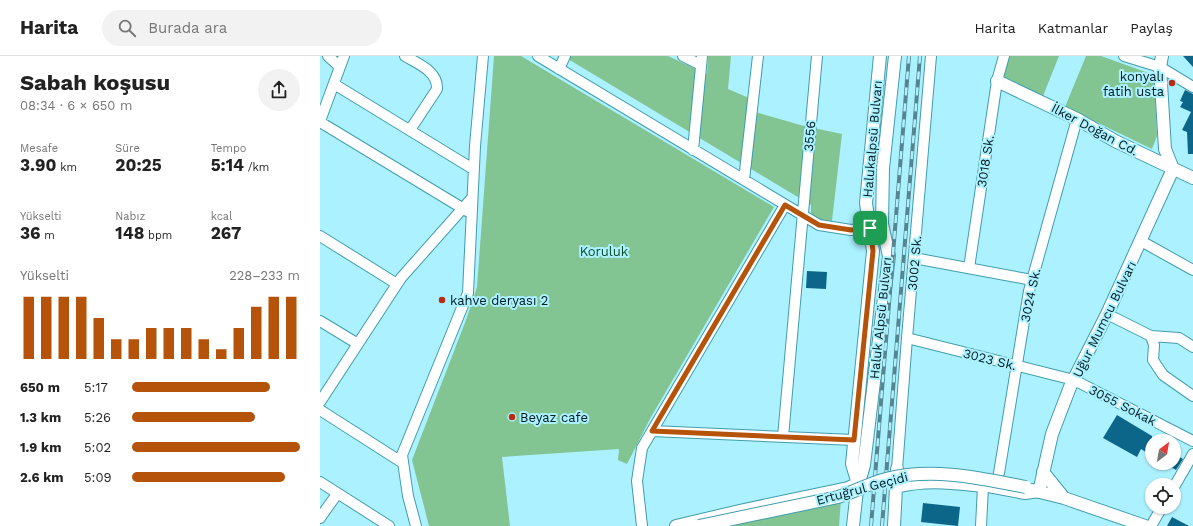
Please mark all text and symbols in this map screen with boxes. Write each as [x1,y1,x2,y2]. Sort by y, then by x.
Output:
search box [102,10,382,46]
text: Harita [20,16,78,39]
icon: search [116,17,138,39]
text: Burada ara [148,19,227,37]
text: Harita [974,20,1016,36]
text: Katmanlar [1038,20,1108,36]
text: Paylaş [1130,20,1173,36]
button: share [258,69,300,111]
place label: konyalı fatih usta [1103,69,1165,99]
text: Sabah koşusu [20,70,170,95]
marker: konyalı fatih usta [1167,78,1177,88]
street label: Halukalpsü Bulvarı [860,80,885,198]
text: 08:34 · 6 × 650 m [20,98,132,113]
street label: İlker Doğan Cd. [1049,100,1141,159]
street label: 3556 [801,120,818,152]
street label: 3018 Sk. [974,134,997,188]
text: Mesafe [20,142,58,155]
text: Süre [115,142,140,155]
text: Tempo [211,142,246,155]
text: 3.90 [20,155,56,175]
text: 20:25 [115,155,162,175]
text: 5:14 [211,155,244,175]
text: km [56,161,77,174]
text: /km [244,161,269,174]
text: Yükselti [20,210,61,223]
text: Nabız [115,210,145,223]
text: kcal [211,210,232,223]
pin [853,211,887,245]
icon: arrive [859,217,881,239]
text: 36 [20,223,41,243]
text: 148 [115,223,144,243]
text: 267 [211,223,241,243]
text: m [41,229,55,242]
text: bpm [144,229,172,242]
street label: 3002 Sk. [905,235,924,291]
park label: Koruluk [580,244,629,259]
street label: Haluk Alpsü Bulvarı [867,256,894,380]
street label: Uğur Mumcu Bulvarı [1070,259,1139,380]
street label: 3024 Sk. [1017,267,1043,323]
text: Yükselti [20,268,69,283]
text: 228–233 m [229,268,300,283]
place label: kahve deryası 2 [450,293,548,308]
marker: kahve deryası 2 [437,295,447,305]
street label: 3023 Sk. [962,346,1018,373]
text: 650 m [20,380,60,395]
text: 5:17 [84,380,108,395]
street label: 3055 Sokak [1087,382,1159,429]
text: 1.3 km [20,410,61,425]
text: 5:26 [84,410,111,425]
place label: Beyaz cafe [520,410,588,425]
marker: Beyaz cafe [507,412,517,422]
north arrow [1145,434,1181,470]
map controls [1145,434,1181,514]
text: 1.9 km [20,440,61,455]
text: 5:02 [84,440,111,455]
street label: Ertuğrul Geçidi [815,469,910,508]
text: 2.6 km [20,470,64,485]
text: 5:09 [84,470,112,485]
button: locate [1145,478,1181,514]

